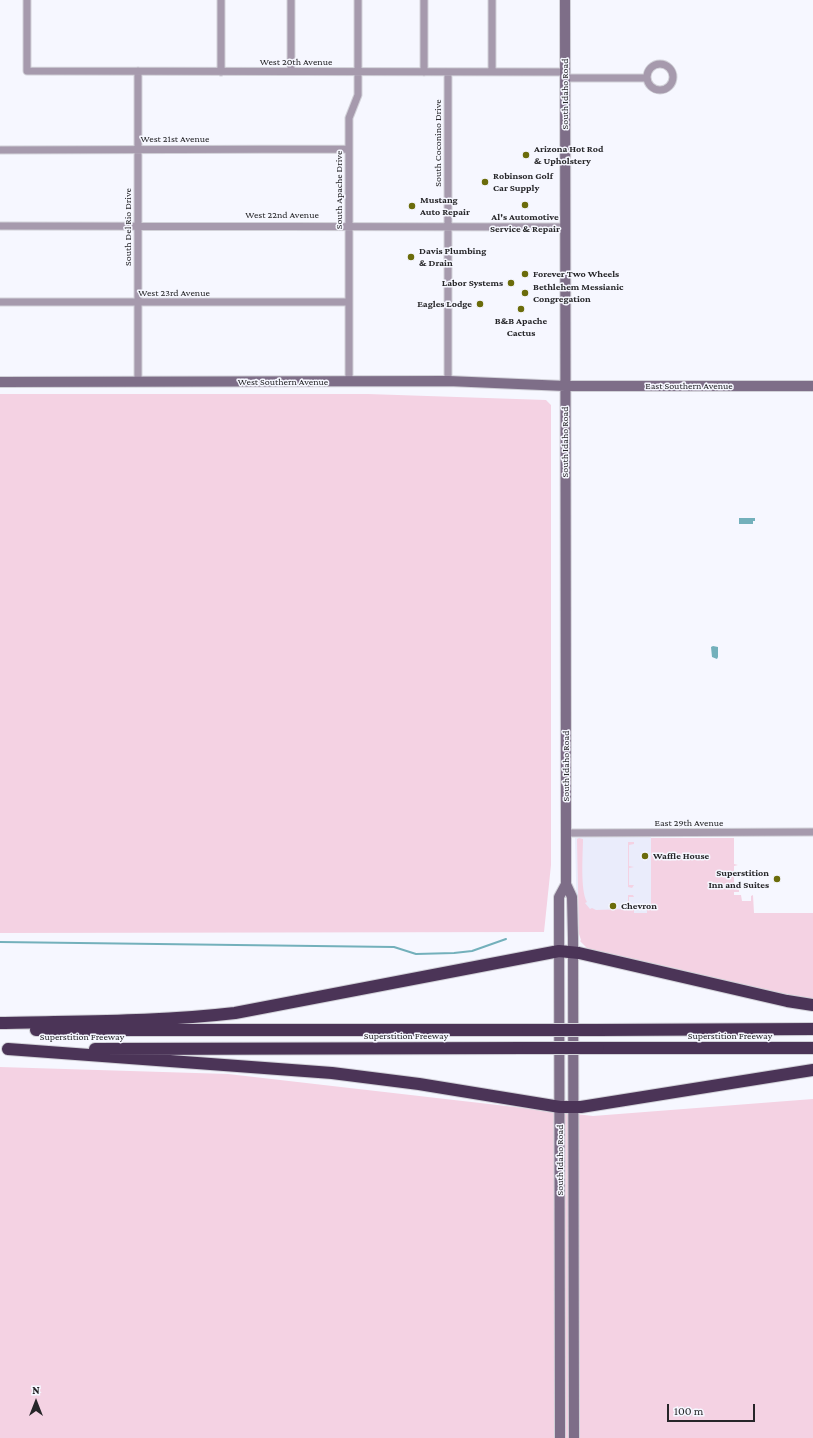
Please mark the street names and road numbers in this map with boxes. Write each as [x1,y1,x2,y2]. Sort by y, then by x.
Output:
street label: West 20th Avenue [260,56,332,68]
street label: South Idaho Road [559,59,571,129]
street label: South Coconino Drive [432,99,444,187]
street label: West 21st Avenue [141,133,209,145]
street label: South Apache Drive [333,151,345,229]
street label: South Del Rio Drive [122,188,134,266]
street label: West 22nd Avenue [245,209,319,221]
street label: West 23rd Avenue [138,287,210,299]
street label: West Southern Avenue [238,376,328,388]
street label: East Southern Avenue [645,380,733,392]
street label: South Idaho Road [559,407,571,477]
street label: South Idaho Road [560,731,572,801]
street label: East 29th Avenue [654,817,724,829]
street label: Superstition Freeway [364,1030,448,1042]
street label: Superstition Freeway [688,1030,772,1042]
street label: Superstition Freeway [40,1031,124,1043]
street label: South Idaho Road [554,1125,566,1195]

